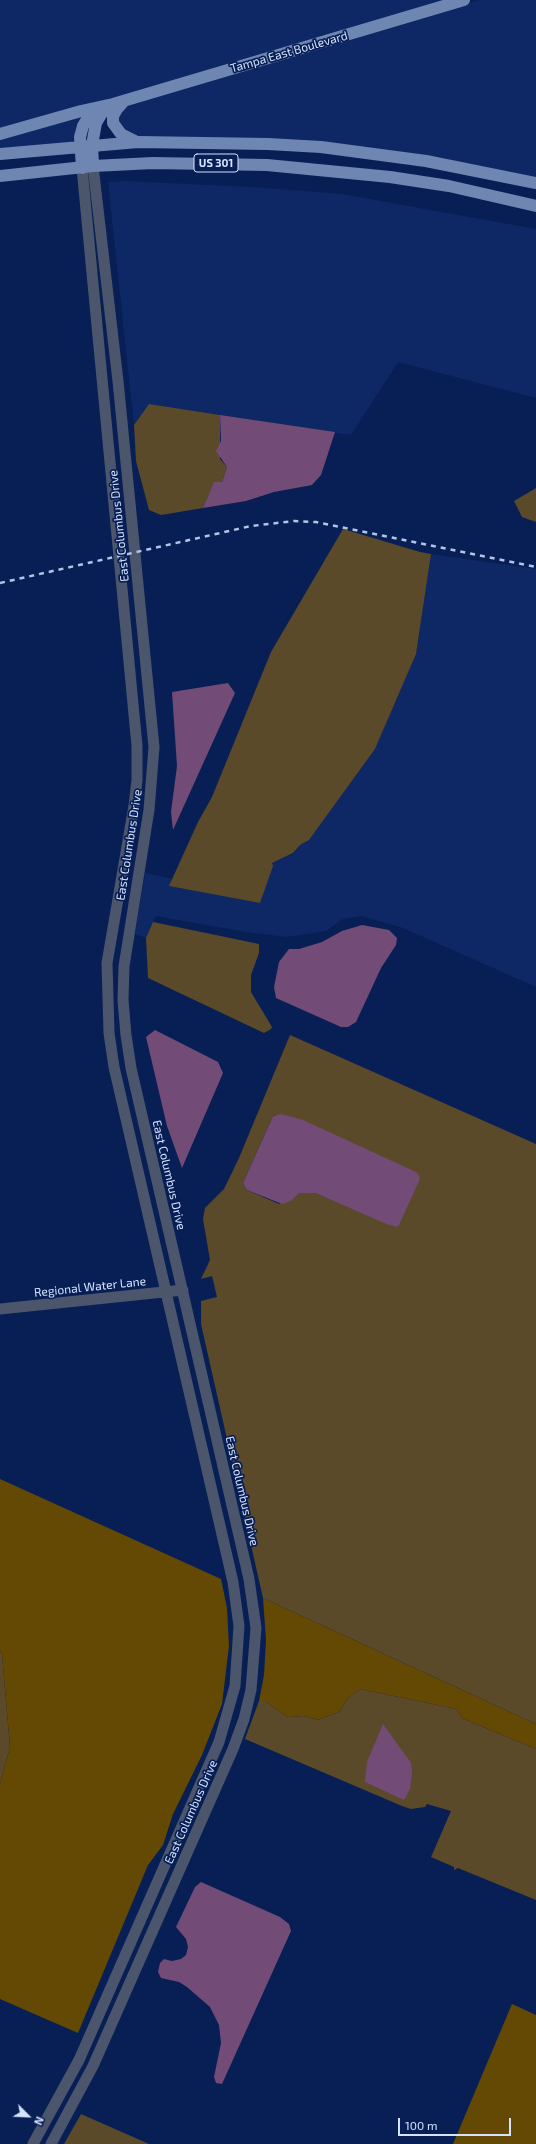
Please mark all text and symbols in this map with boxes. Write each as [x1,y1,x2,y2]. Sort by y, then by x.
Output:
street label: Tampa East Boulevard [229,28,349,76]
road number: US 301 [194,154,238,172]
street label: East Columbus Drive [106,469,132,583]
street label: East Columbus Drive [113,788,145,902]
street label: East Columbus Drive [149,1119,189,1231]
street label: Regional Water Lane [33,1274,147,1300]
street label: East Columbus Drive [222,1435,262,1547]
street label: East Columbus Drive [162,1758,220,1866]
north arrow [8,2096,48,2136]
scale bar [400,2110,513,2136]
text: N [32,2115,47,2127]
text: 100 m [405,2118,437,2132]

